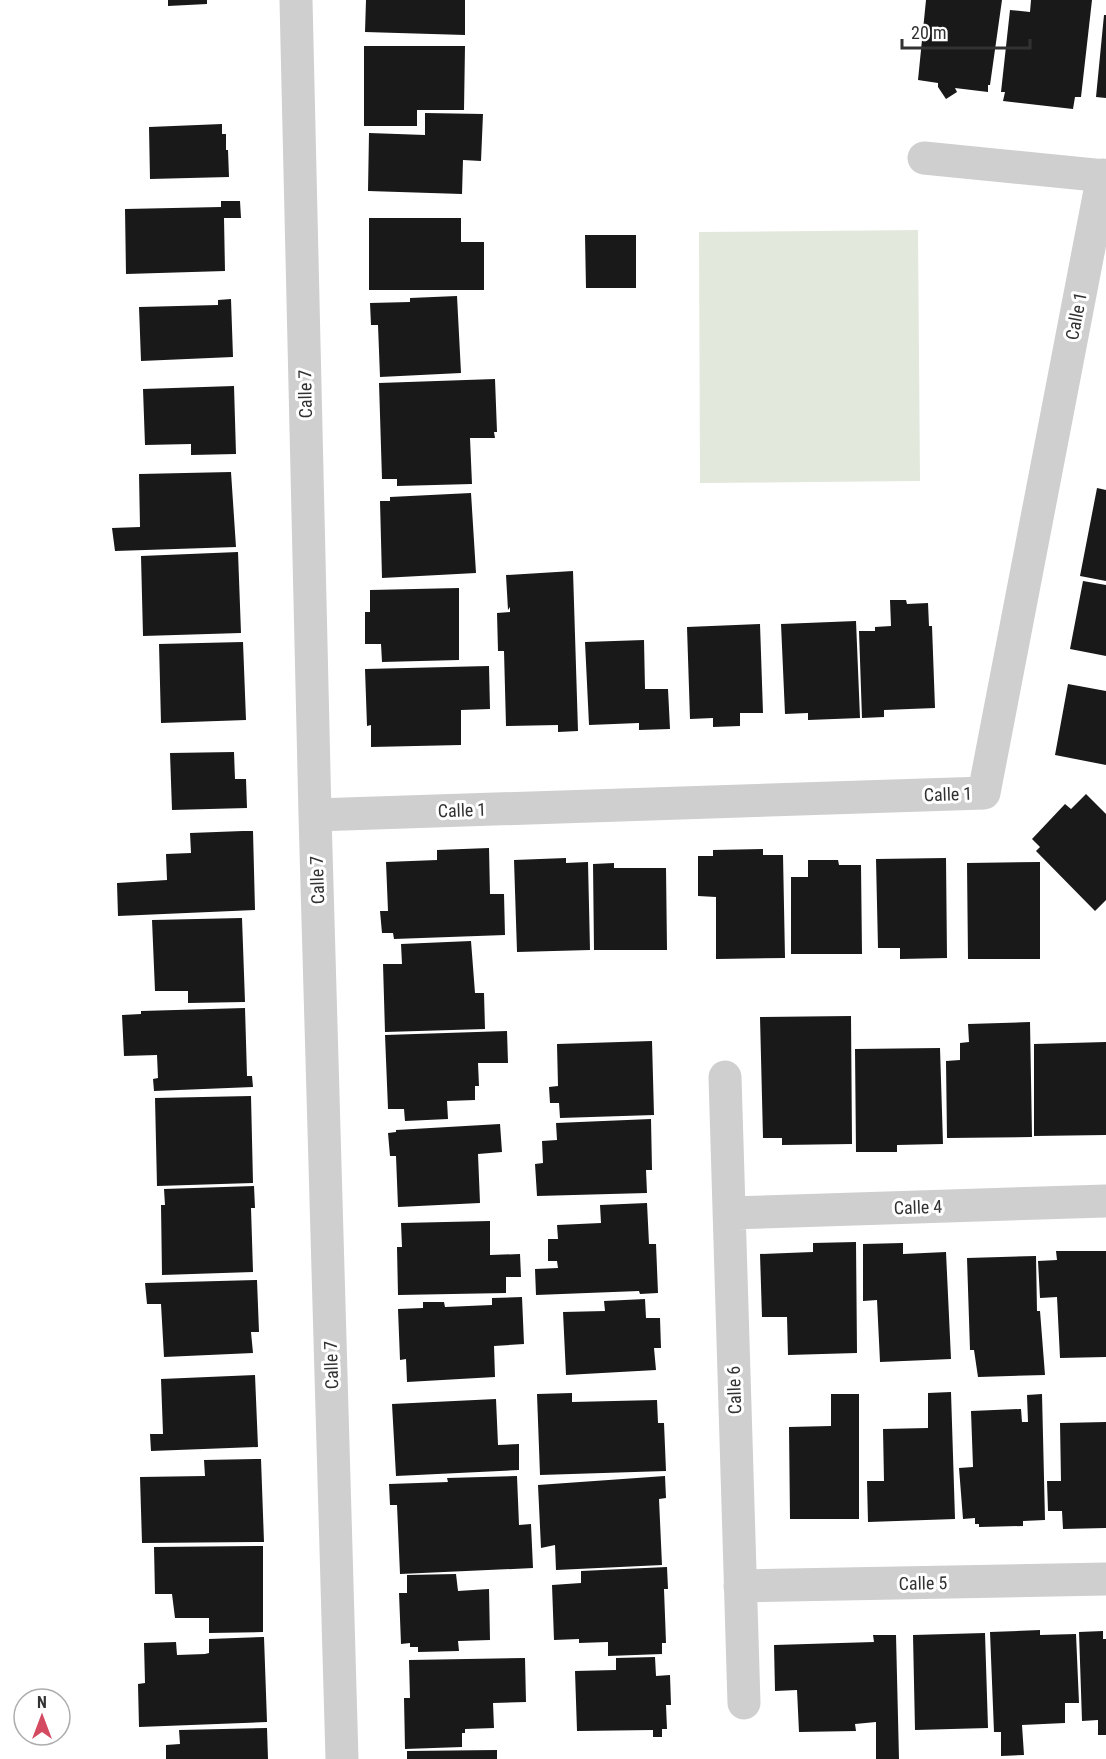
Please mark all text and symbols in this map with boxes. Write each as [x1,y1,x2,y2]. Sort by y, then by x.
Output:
scale bar [902,12,1030,50]
text: 20 m [911,22,946,43]
street label: Calle 1 [1061,290,1091,342]
street label: Calle 7 [294,369,316,418]
street label: Calle 1 [923,783,973,805]
street label: Calle 1 [437,799,487,821]
street label: Calle 7 [306,855,328,905]
street label: Calle 4 [893,1196,943,1218]
street label: Calle 7 [320,1340,342,1390]
street label: Calle 6 [723,1365,745,1415]
street label: Calle 5 [899,1572,948,1594]
north arrow [12,1687,72,1747]
text: N [37,1693,47,1712]

